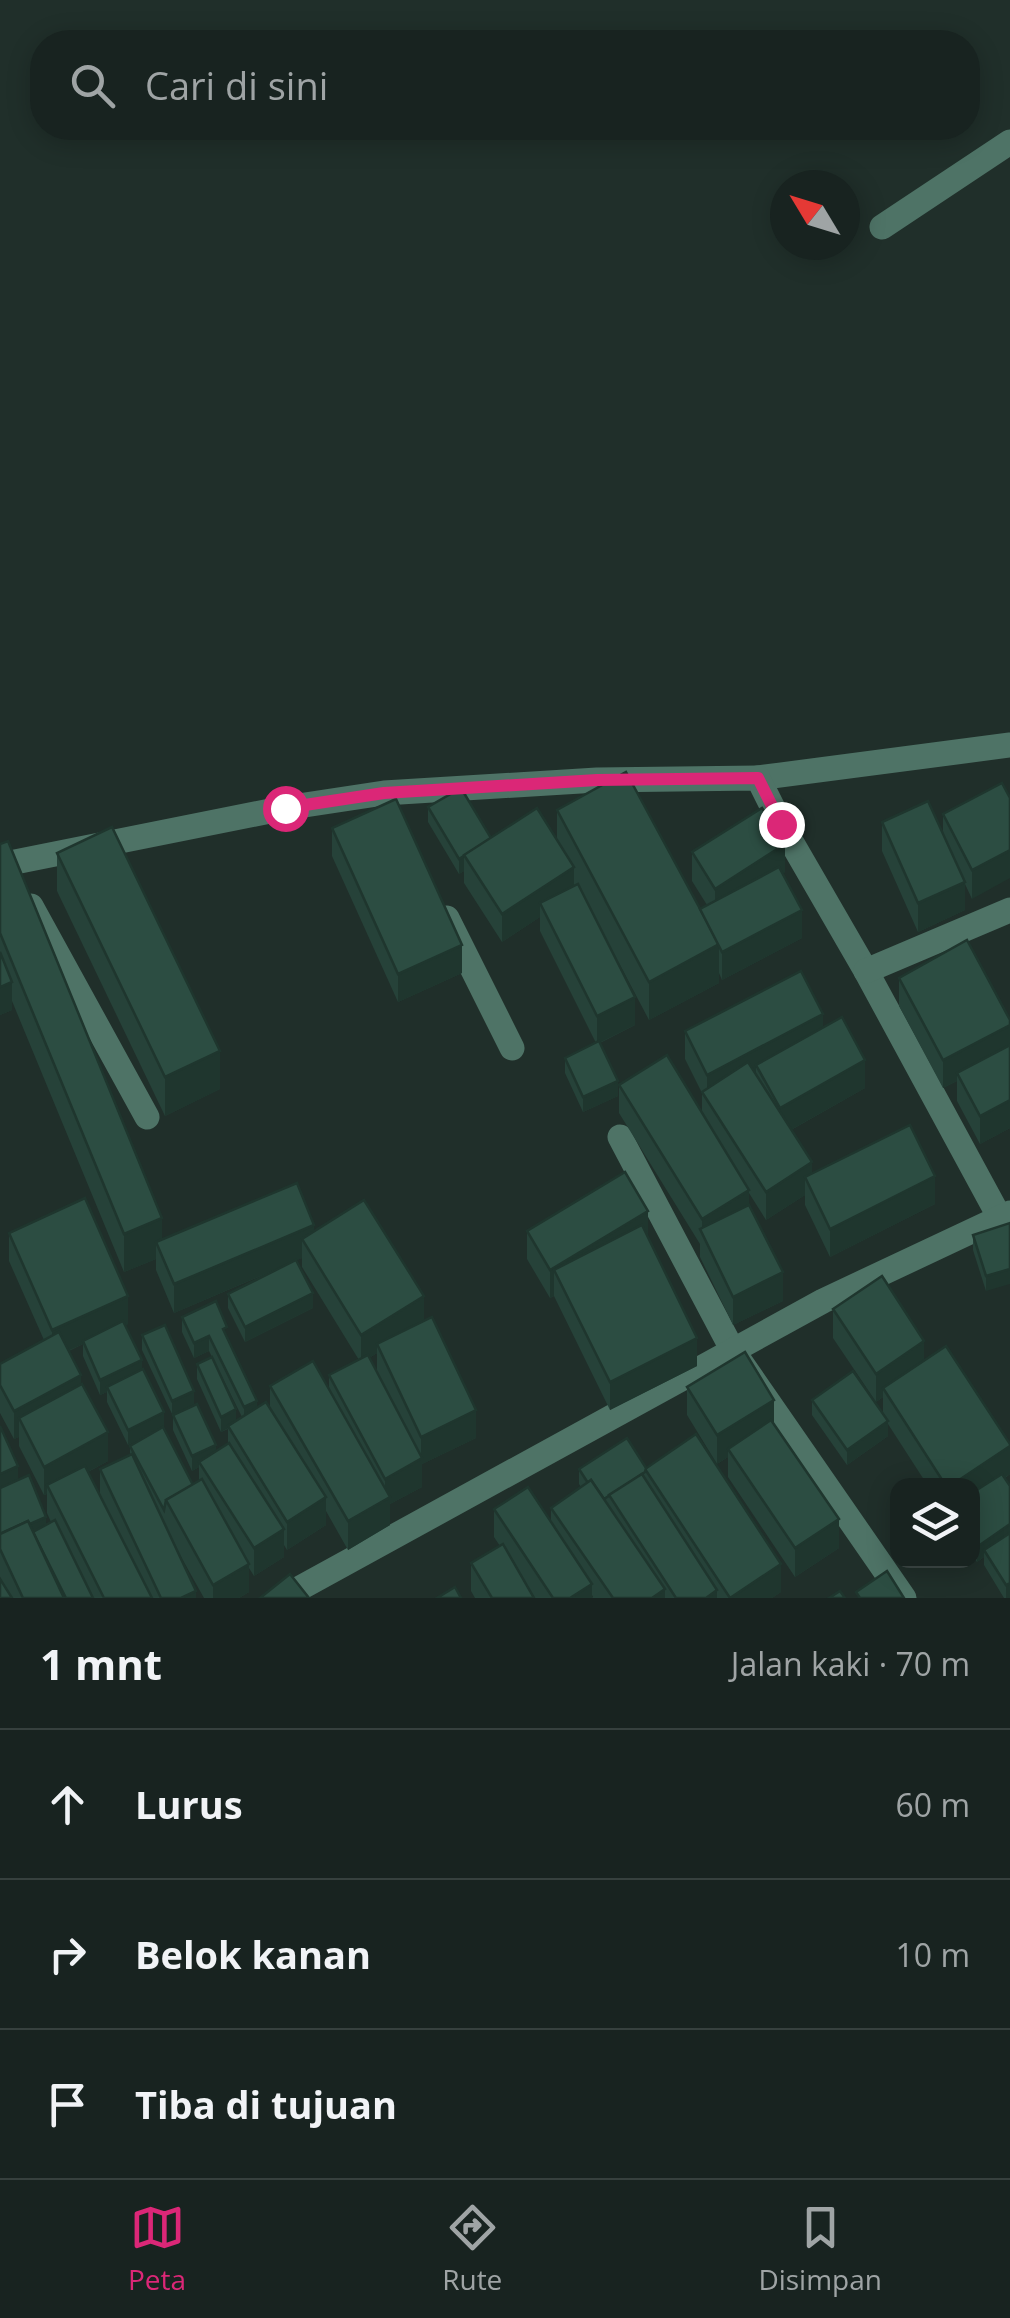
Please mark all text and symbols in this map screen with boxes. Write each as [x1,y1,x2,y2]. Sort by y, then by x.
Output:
search box [30,30,980,140]
icon: search [65,58,120,113]
text: Cari di sini [145,59,328,111]
north arrow [770,170,860,260]
route start [263,786,309,832]
route end [759,802,805,848]
map controls [890,1478,980,1568]
button: layers [890,1478,980,1568]
text: 1 mnt [40,1635,162,1692]
text: Jalan kaki · 70 m [731,1642,970,1685]
icon: ahead [40,1777,95,1832]
text: Lurus [135,1778,243,1830]
text: 60 m [895,1783,970,1826]
icon: right [40,1927,95,1982]
text: Belok kanan [135,1928,371,1980]
text: 10 m [895,1933,970,1976]
icon: arrive [40,2077,95,2132]
text: Tiba di tujuan [135,2078,397,2130]
tab: Peta [128,2200,186,2298]
tab: Rute [442,2200,502,2298]
tab: Disimpan [758,2200,882,2298]

